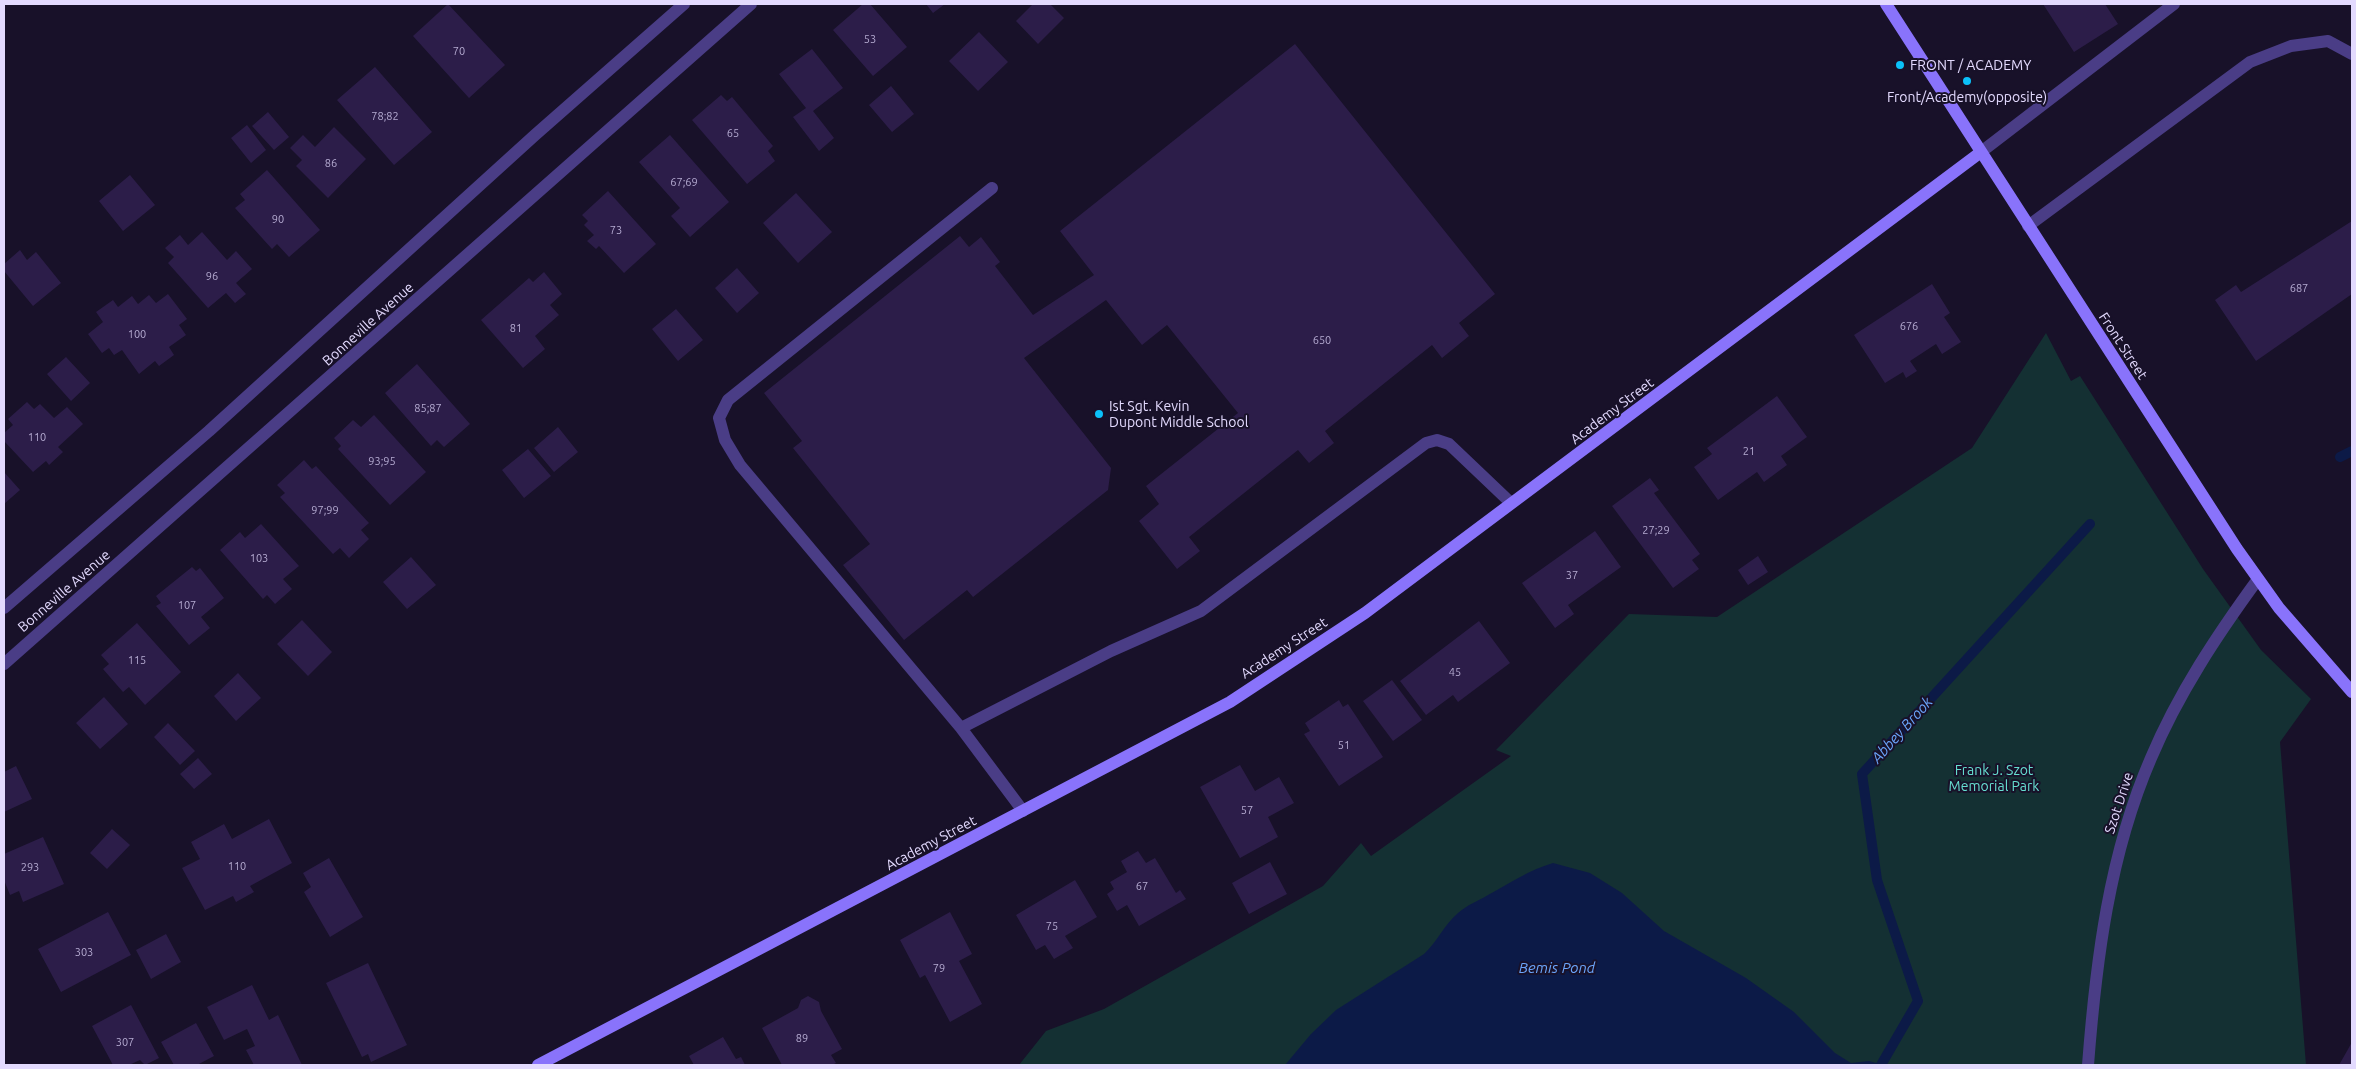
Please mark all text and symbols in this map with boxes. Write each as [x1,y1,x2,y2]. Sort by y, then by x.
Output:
house number: 53 [864,32,876,46]
house number: 70 [453,44,465,58]
place label: FRONT / ACADEMY [1910,57,2031,73]
marker: FRONT / ACADEMY [1894,59,1906,71]
marker: Front/Academy(opposite) [1961,75,1973,87]
place label: Front/Academy(opposite) [1887,89,2047,105]
house number: 78;82 [371,109,399,123]
house number: 65 [727,126,739,140]
house number: 86 [325,156,337,170]
house number: 67;69 [670,175,698,189]
house number: 90 [272,212,284,226]
house number: 73 [610,223,622,237]
house number: 96 [206,269,218,283]
street label: Bonneville Avenue [319,279,417,369]
house number: 687 [2290,281,2308,295]
street label: Front Street [2095,309,2151,383]
house number: 676 [1900,319,1918,333]
house number: 81 [510,321,522,335]
house number: 100 [128,327,146,341]
house number: 650 [1313,333,1331,347]
street label: Academy Street [1567,374,1657,448]
place label: Ist Sgt. Kevin Dupont Middle School [1109,398,1248,431]
house number: 85;87 [414,401,442,415]
marker: Ist Sgt. Kevin Dupont Middle School [1093,408,1105,420]
house number: 110 [28,430,46,444]
house number: 21 [1743,444,1755,458]
house number: 93;95 [368,454,396,468]
house number: 97;99 [311,503,339,517]
house number: 27;29 [1642,523,1670,537]
street label: Bonneville Avenue [15,546,113,636]
house number: 103 [250,551,268,565]
house number: 37 [1566,568,1578,582]
house number: 107 [178,598,196,612]
street label: Academy Street [1238,614,1330,682]
house number: 115 [128,653,146,667]
house number: 45 [1449,665,1461,679]
water label: Abbey Brook [1868,693,1936,767]
house number: 51 [1338,738,1350,752]
park label: Frank J. Szot Memorial Park [1949,762,2039,794]
street label: Szot Drive [2101,770,2137,836]
house number: 57 [1241,803,1253,817]
street label: Academy Street [883,812,979,874]
house number: 110 [228,859,246,873]
house number: 293 [21,860,39,874]
house number: 67 [1136,879,1148,893]
house number: 75 [1046,919,1058,933]
house number: 303 [75,945,93,959]
water label: Bemis Pond [1519,959,1595,977]
house number: 79 [933,961,945,975]
house number: 89 [796,1031,808,1045]
house number: 307 [116,1035,134,1049]

